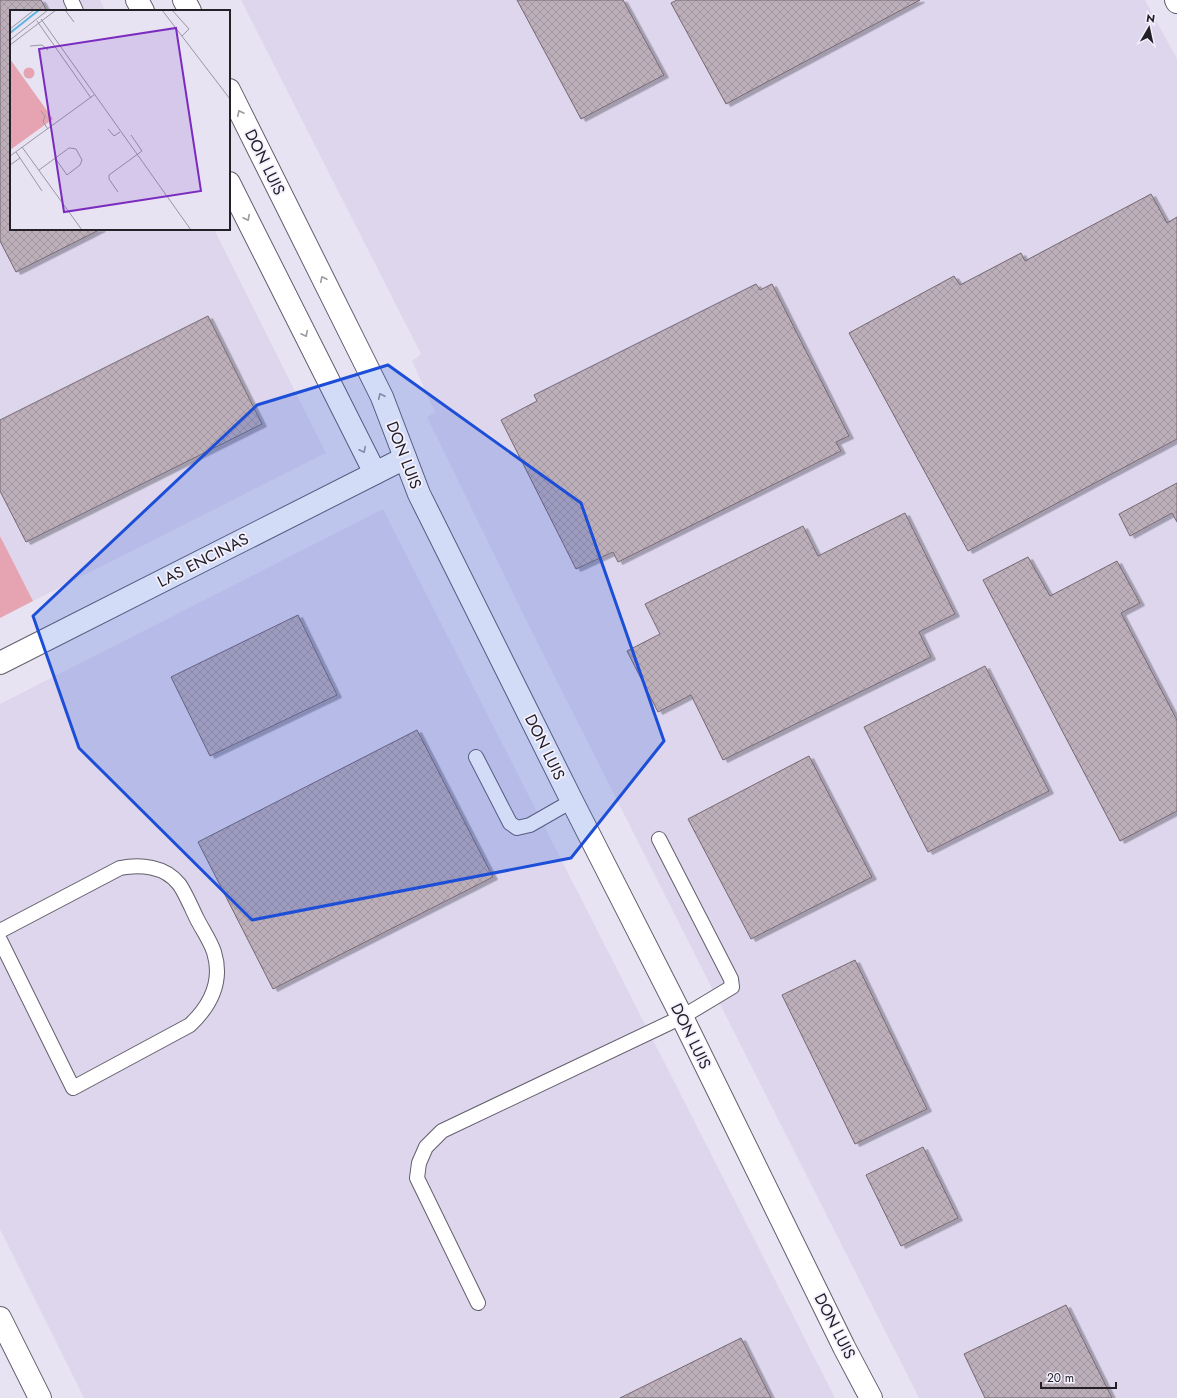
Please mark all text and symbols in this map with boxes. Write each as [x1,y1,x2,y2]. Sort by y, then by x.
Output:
north arrow [1129,8,1169,48]
inset map [10,10,230,230]
text: N [1145,10,1156,27]
one-way arrow [237,110,245,117]
street label: DON LUIS [239,125,291,199]
one-way arrow [242,213,249,221]
one-way arrow [320,276,328,284]
one-way arrow [300,330,308,337]
one-way arrow [378,393,386,400]
street label: DON LUIS [381,418,427,492]
one-way arrow [359,446,366,453]
street label: LAS ENCINAS [153,527,253,593]
street label: DON LUIS [519,710,571,784]
street label: DON LUIS [665,999,717,1073]
street label: DON LUIS [809,1289,861,1363]
scale bar [1041,1364,1116,1390]
text: 20 m [1047,1369,1074,1387]

